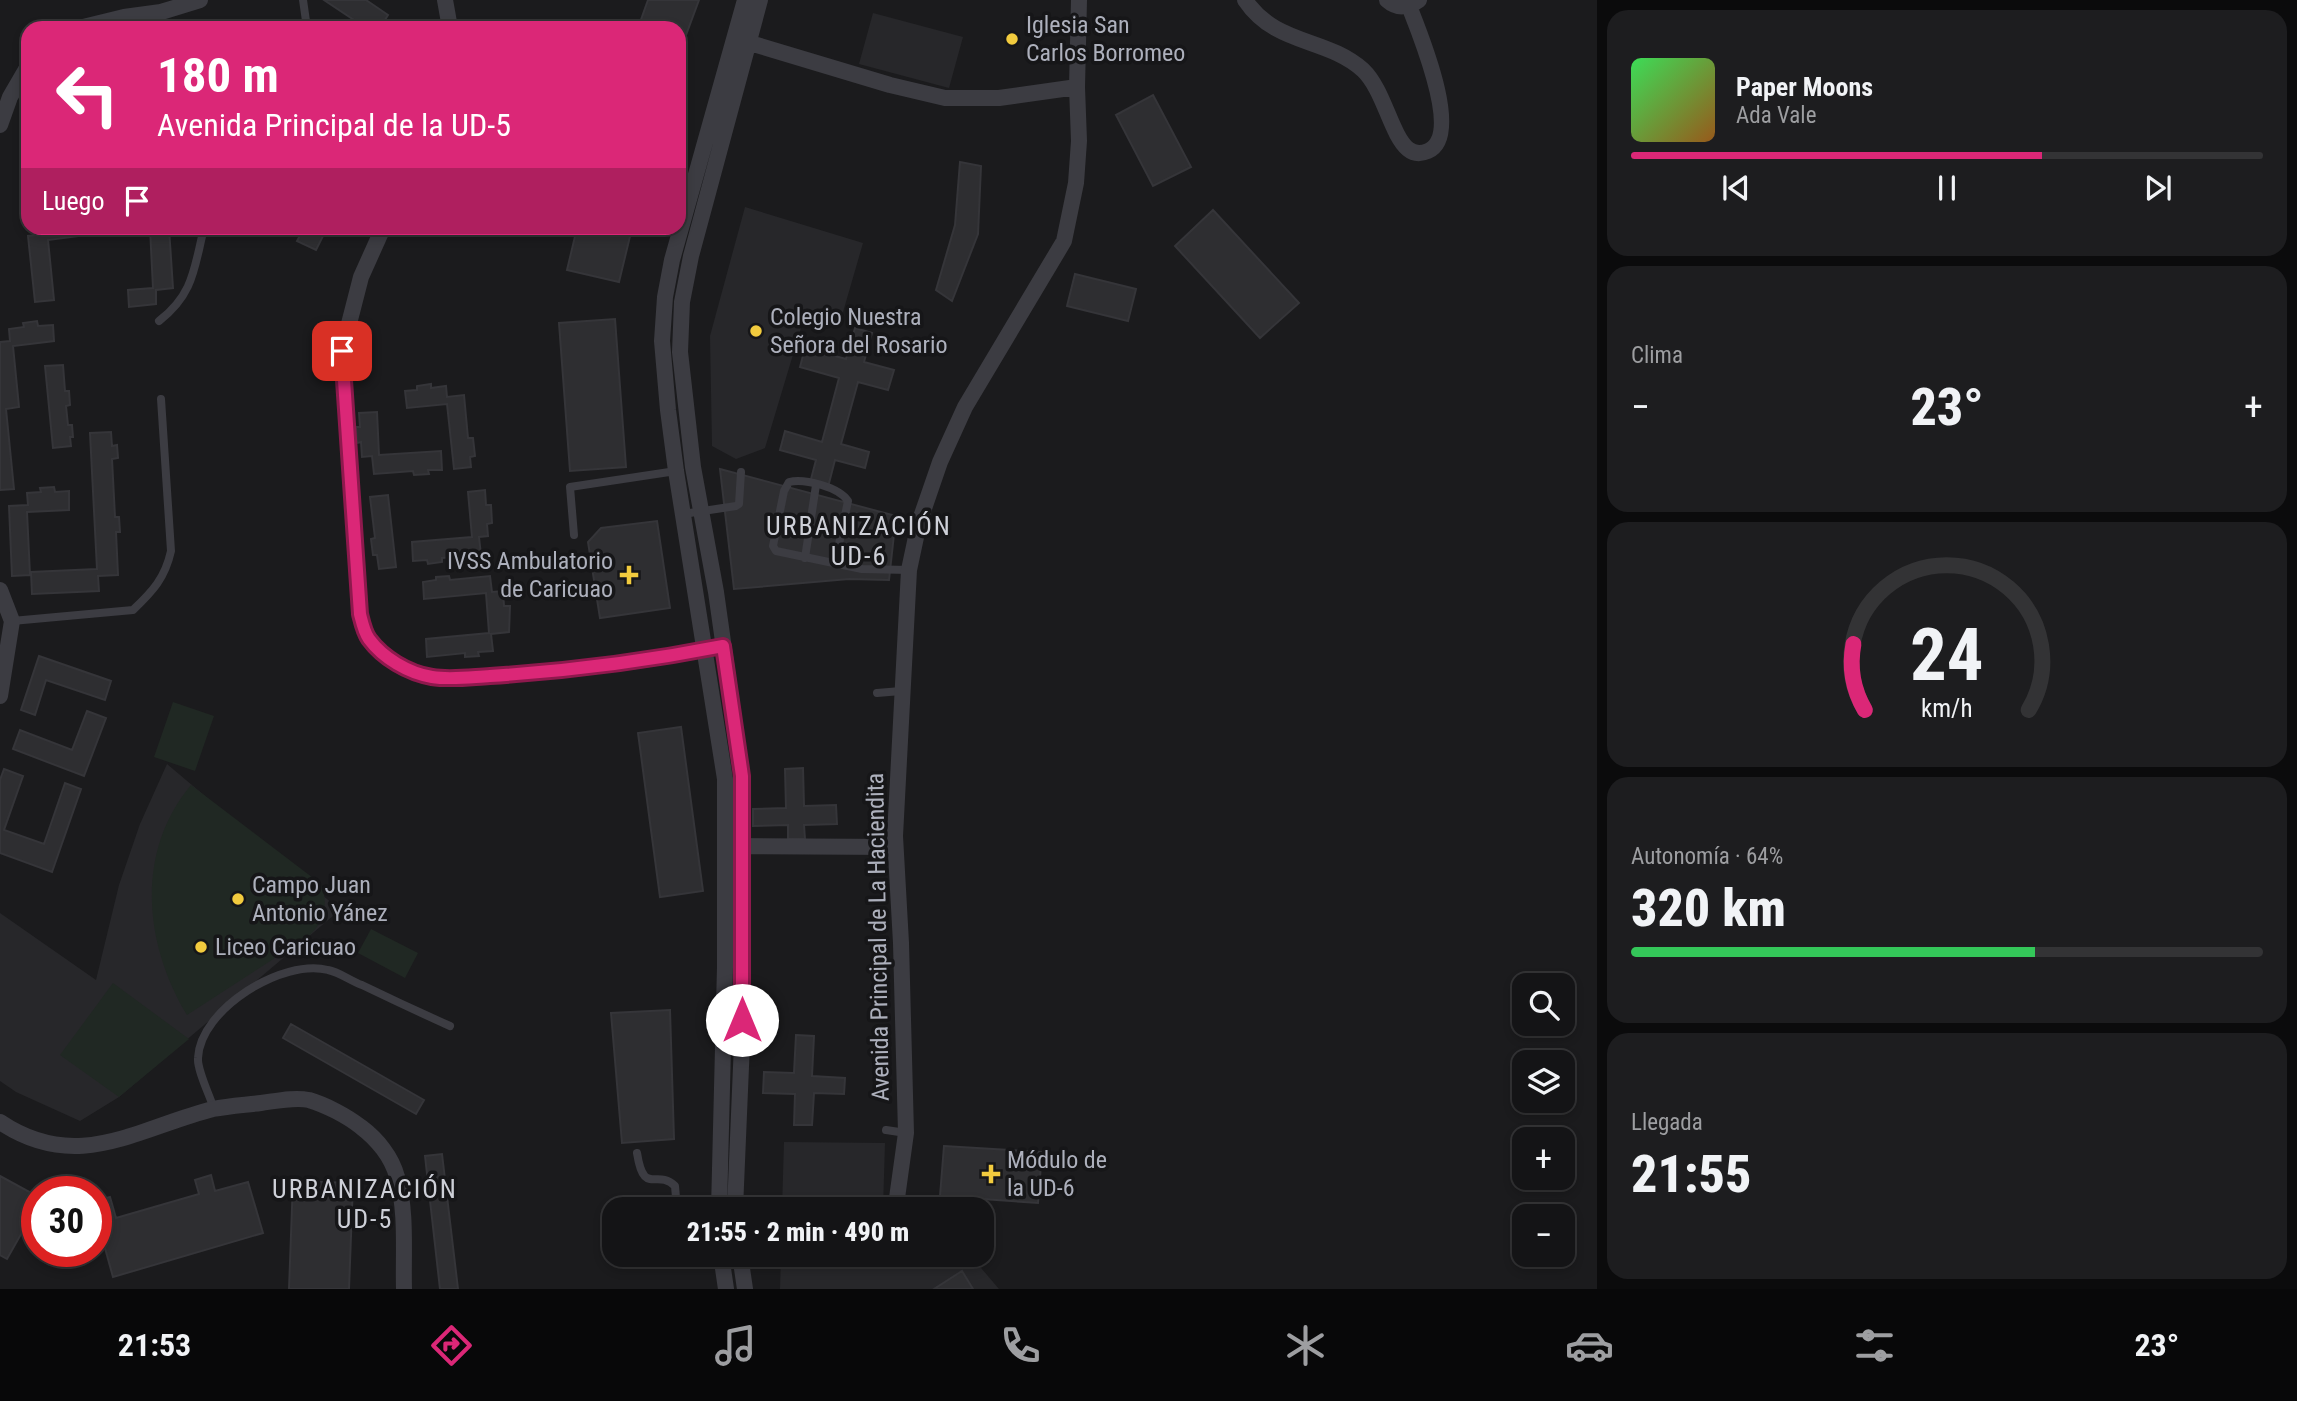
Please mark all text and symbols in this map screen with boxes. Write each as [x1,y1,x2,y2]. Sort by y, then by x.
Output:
place label: Iglesia San Carlos Borromeo [1026,11,1185,67]
marker: Iglesia San Carlos Borromeo [1004,31,1020,47]
text: 180 m [157,47,279,104]
icon: left [42,49,133,140]
text: Paper Moons [1736,72,1873,102]
text: Ada Vale [1736,102,1816,129]
text: Avenida Principal de la UD-5 [157,106,511,144]
icon: previous [1717,169,1755,207]
icon: pause [1928,169,1966,207]
icon: next [2139,169,2177,207]
icon: arrive [118,182,156,220]
text: Luego [42,186,104,216]
place label: Colegio Nuestra Señora del Rosario [770,303,947,359]
pin [312,321,372,381]
marker: Colegio Nuestra Señora del Rosario [748,323,764,339]
icon: arrive [323,332,361,370]
text: Clima [1631,342,1683,369]
text: 23° [1910,377,1984,438]
text: − [1631,385,1650,429]
text: + [2244,385,2263,429]
district label: URBANIZACIÓN UD-6 [766,511,952,571]
place label: IVSS Ambulatorio de Caricuao [447,547,613,603]
marker: IVSS Ambulatorio de Caricuao [619,565,639,585]
text: 24 [1910,613,1984,699]
text: km/h [1921,694,1973,723]
street label: Avenida Principal de La Haciendita [861,773,895,1101]
text: Autonomía · 64% [1631,843,1783,870]
place label: Campo Juan Antonio Yánez [252,871,388,927]
text: 320 km [1631,878,1786,939]
marker: Campo Juan Antonio Yánez [230,891,246,907]
place label: Liceo Caricuao [215,933,356,961]
marker: Liceo Caricuao [193,939,209,955]
map controls [1512,973,1575,1267]
button: search [1512,973,1575,1036]
position arrow [705,983,779,1057]
button: layers [1512,1050,1575,1113]
text: Llegada [1631,1109,1703,1136]
button: + [1512,1127,1575,1190]
text: 21:55 [1631,1144,1751,1205]
place label: Módulo de la UD-6 [1007,1146,1107,1202]
marker: Módulo de la UD-6 [981,1164,1001,1184]
district label: URBANIZACIÓN UD-5 [272,1174,458,1234]
speed limit sign: 30 [21,1176,112,1267]
button: − [1512,1204,1575,1267]
text: 21:55 · 2 min · 490 m [687,1217,909,1247]
icon: directions [427,1321,476,1370]
icon: music [711,1321,760,1370]
icon: phone [996,1321,1045,1370]
icon: climate [1281,1321,1330,1370]
icon: car [1565,1321,1614,1370]
icon: filters [1850,1321,1899,1370]
text: 21:53 [118,1326,191,1364]
text: 23° [2134,1326,2179,1364]

